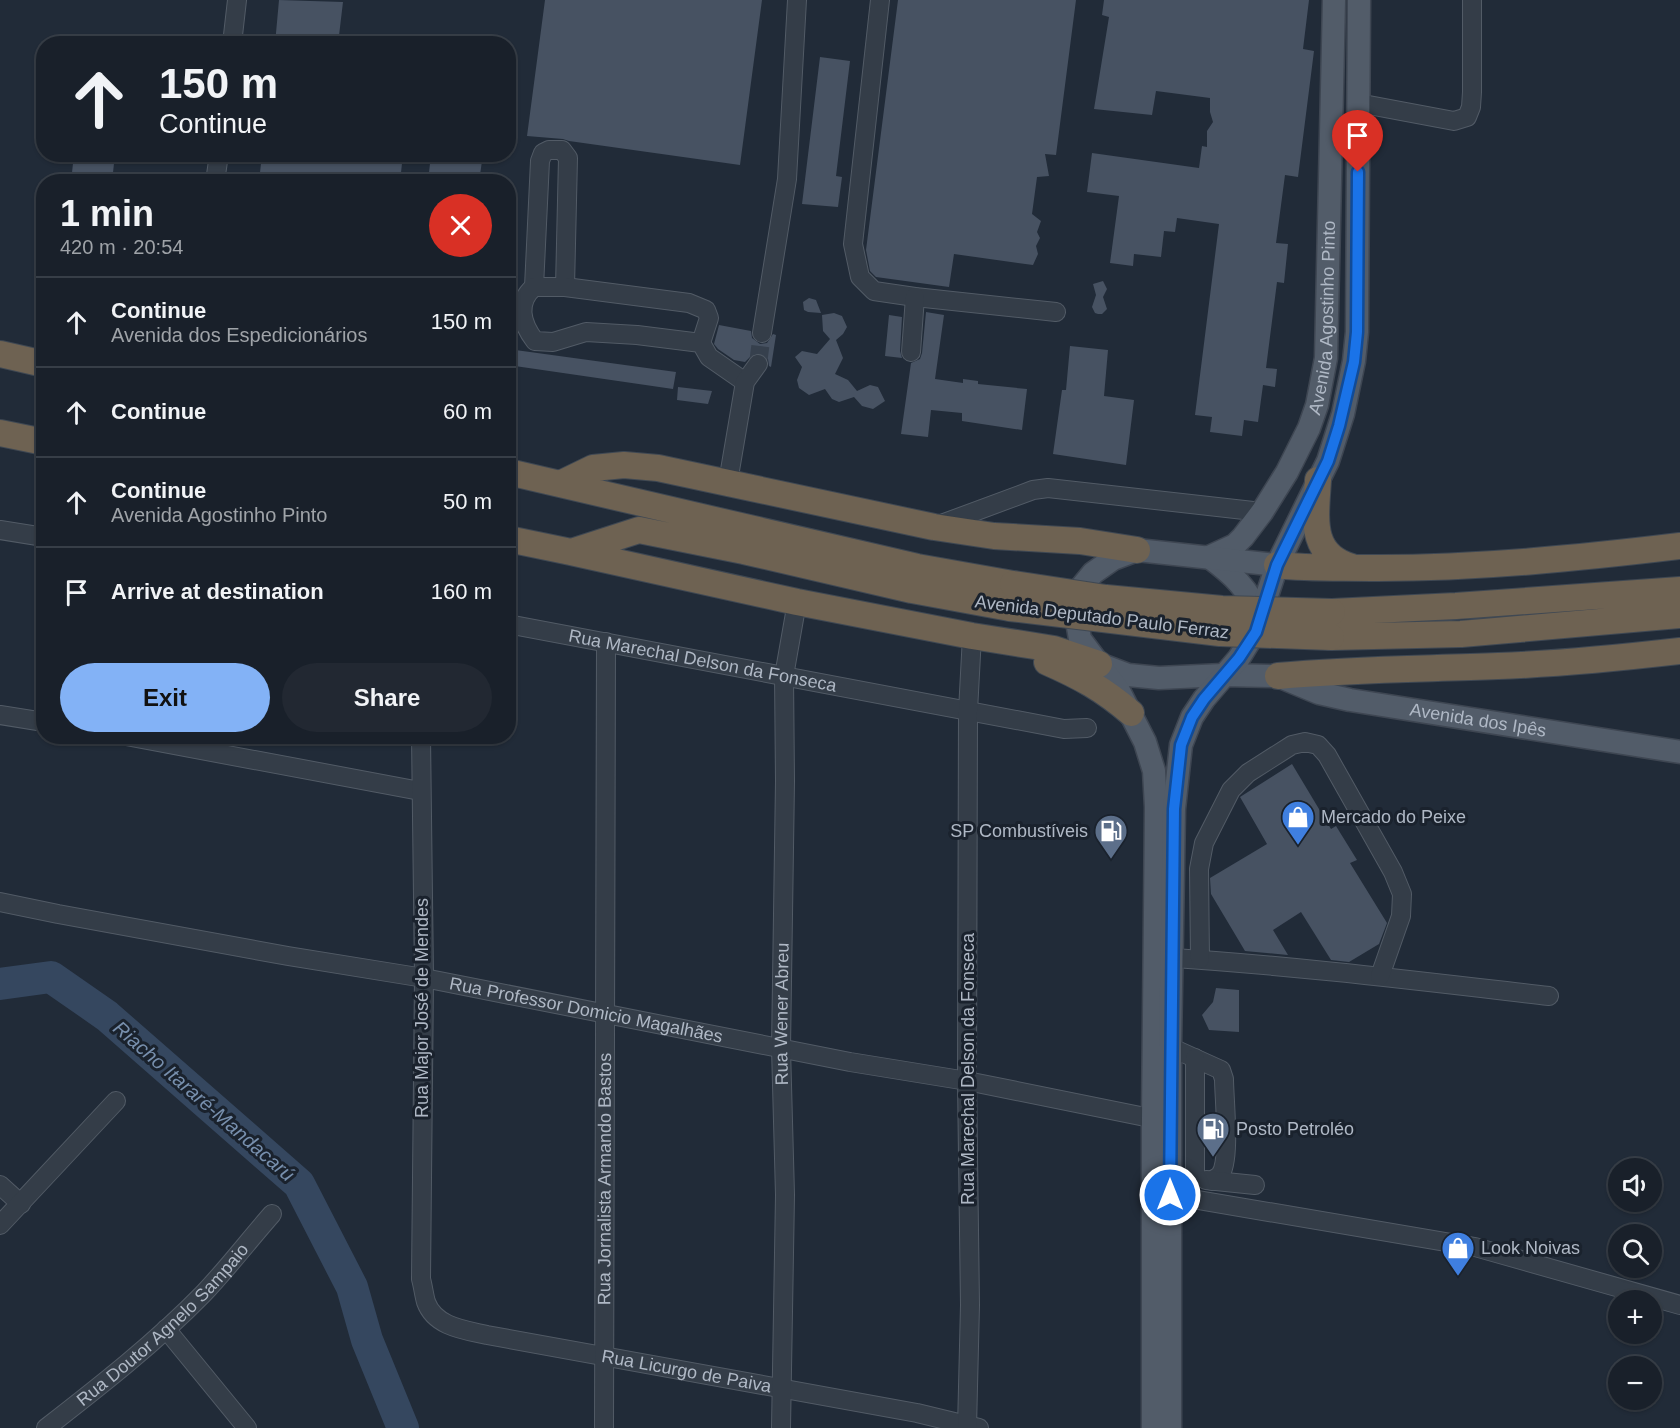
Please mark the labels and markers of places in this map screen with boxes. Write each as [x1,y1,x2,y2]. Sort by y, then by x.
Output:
pin [1332,110,1383,172]
shop icon: Mercado do Peixe [1280,799,1316,846]
place label: Mercado do Peixe [1321,807,1466,827]
fuel station icon: SP Combustíveis [1093,813,1129,860]
place label: SP Combustíveis [950,821,1088,841]
fuel station icon: Posto Petroléo [1195,1111,1231,1158]
place label: Posto Petroléo [1236,1119,1354,1139]
shop icon: Look Noivas [1440,1230,1476,1277]
place label: Look Noivas [1481,1238,1580,1258]

